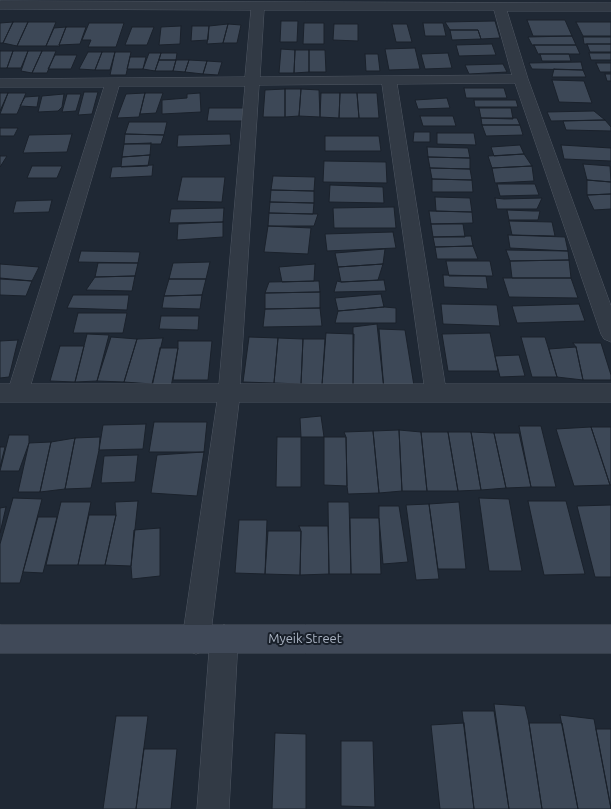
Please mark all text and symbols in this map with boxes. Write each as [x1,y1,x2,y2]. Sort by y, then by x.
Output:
street label: Myeik Street [268,631,342,647]

